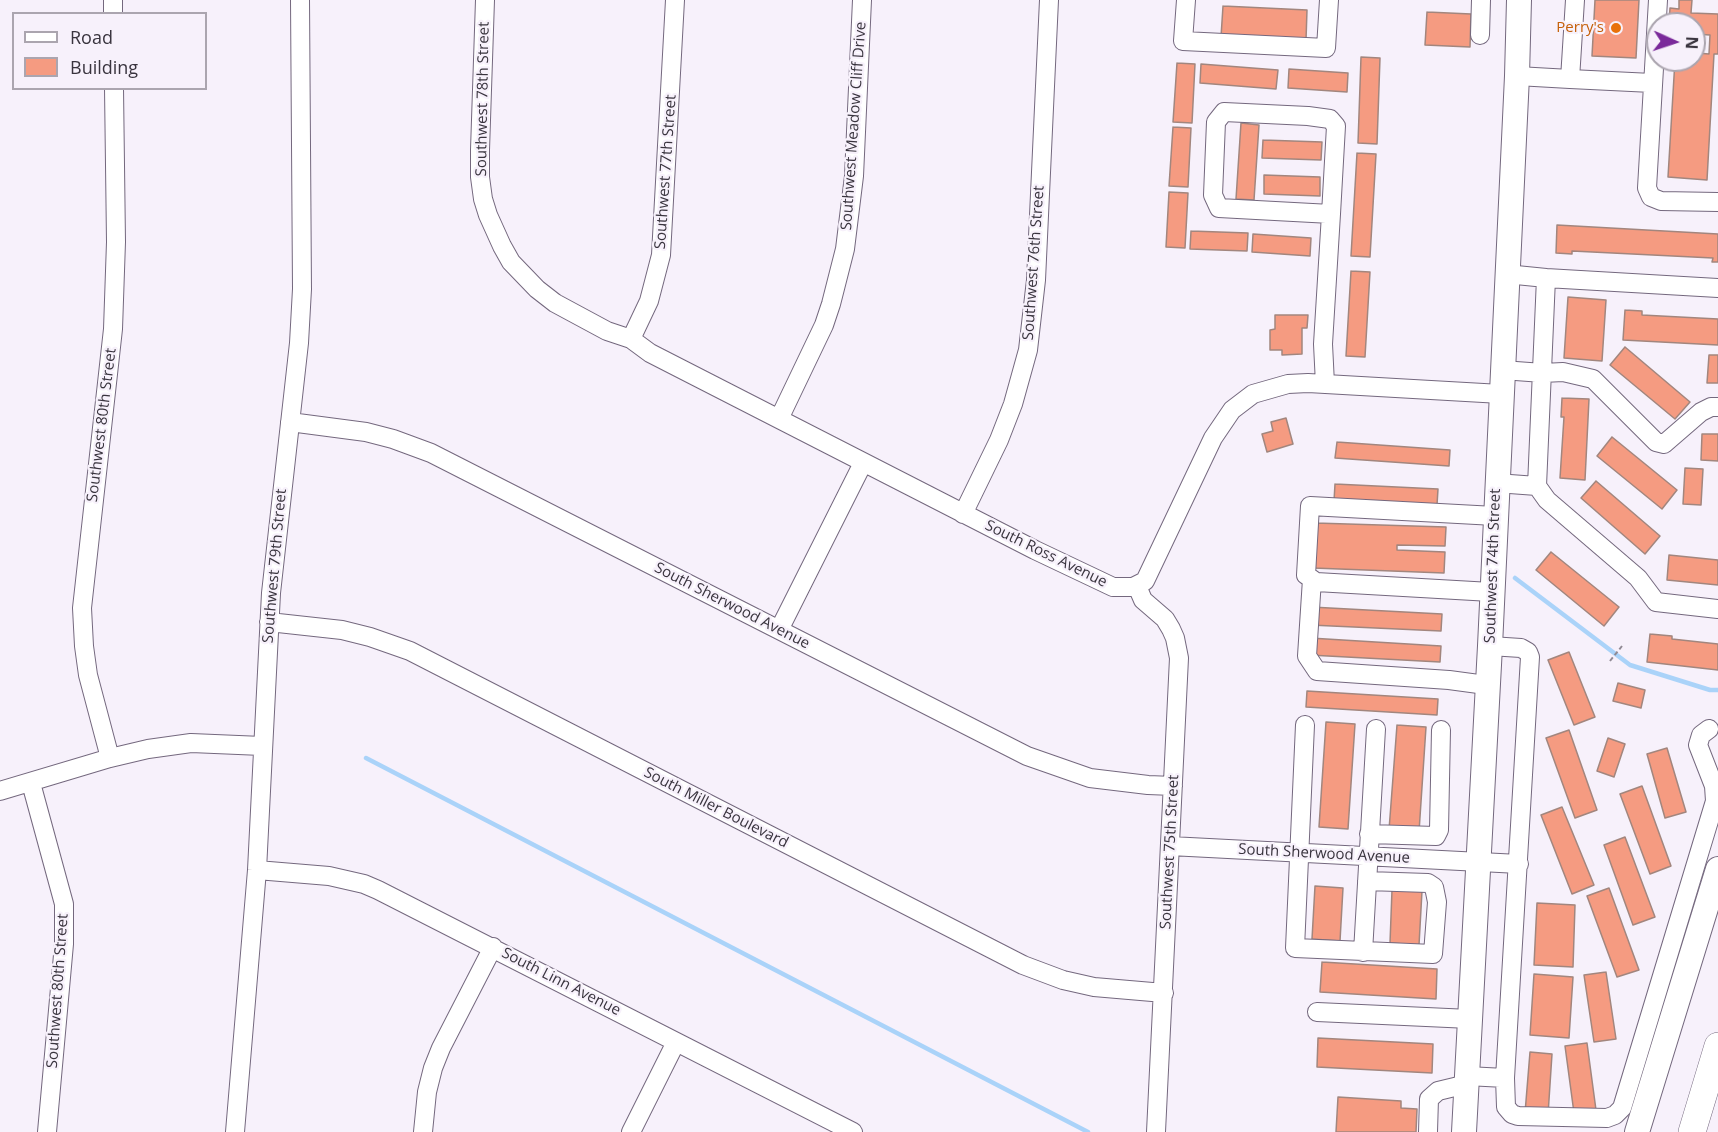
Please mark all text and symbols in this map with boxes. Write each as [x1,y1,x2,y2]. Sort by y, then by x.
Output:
legend [12,12,207,90]
north arrow [1646,12,1706,72]
place label: Perry's [1556,19,1604,37]
street label: Southwest 78th Street [473,21,493,177]
street label: Southwest Meadow Cliff Drive [838,21,870,231]
marker: Perry's [1609,21,1623,35]
text: Road [70,25,113,49]
text: N [1681,36,1703,50]
text: Building [70,55,138,79]
street label: Southwest 77th Street [652,94,680,250]
street label: Southwest 76th Street [1020,185,1048,341]
street label: Southwest 80th Street [84,347,120,503]
street label: Southwest 79th Street [259,488,291,644]
street label: Southwest 74th Street [1481,488,1505,644]
street label: South Ross Avenue [982,517,1110,591]
street label: South Sherwood Avenue [651,559,813,653]
street label: South Miller Boulevard [641,764,791,852]
street label: Southwest 75th Street [1157,774,1183,930]
street label: South Sherwood Avenue [1238,841,1410,867]
street label: Southwest 80th Street [44,913,72,1069]
street label: South Linn Avenue [499,944,623,1020]

